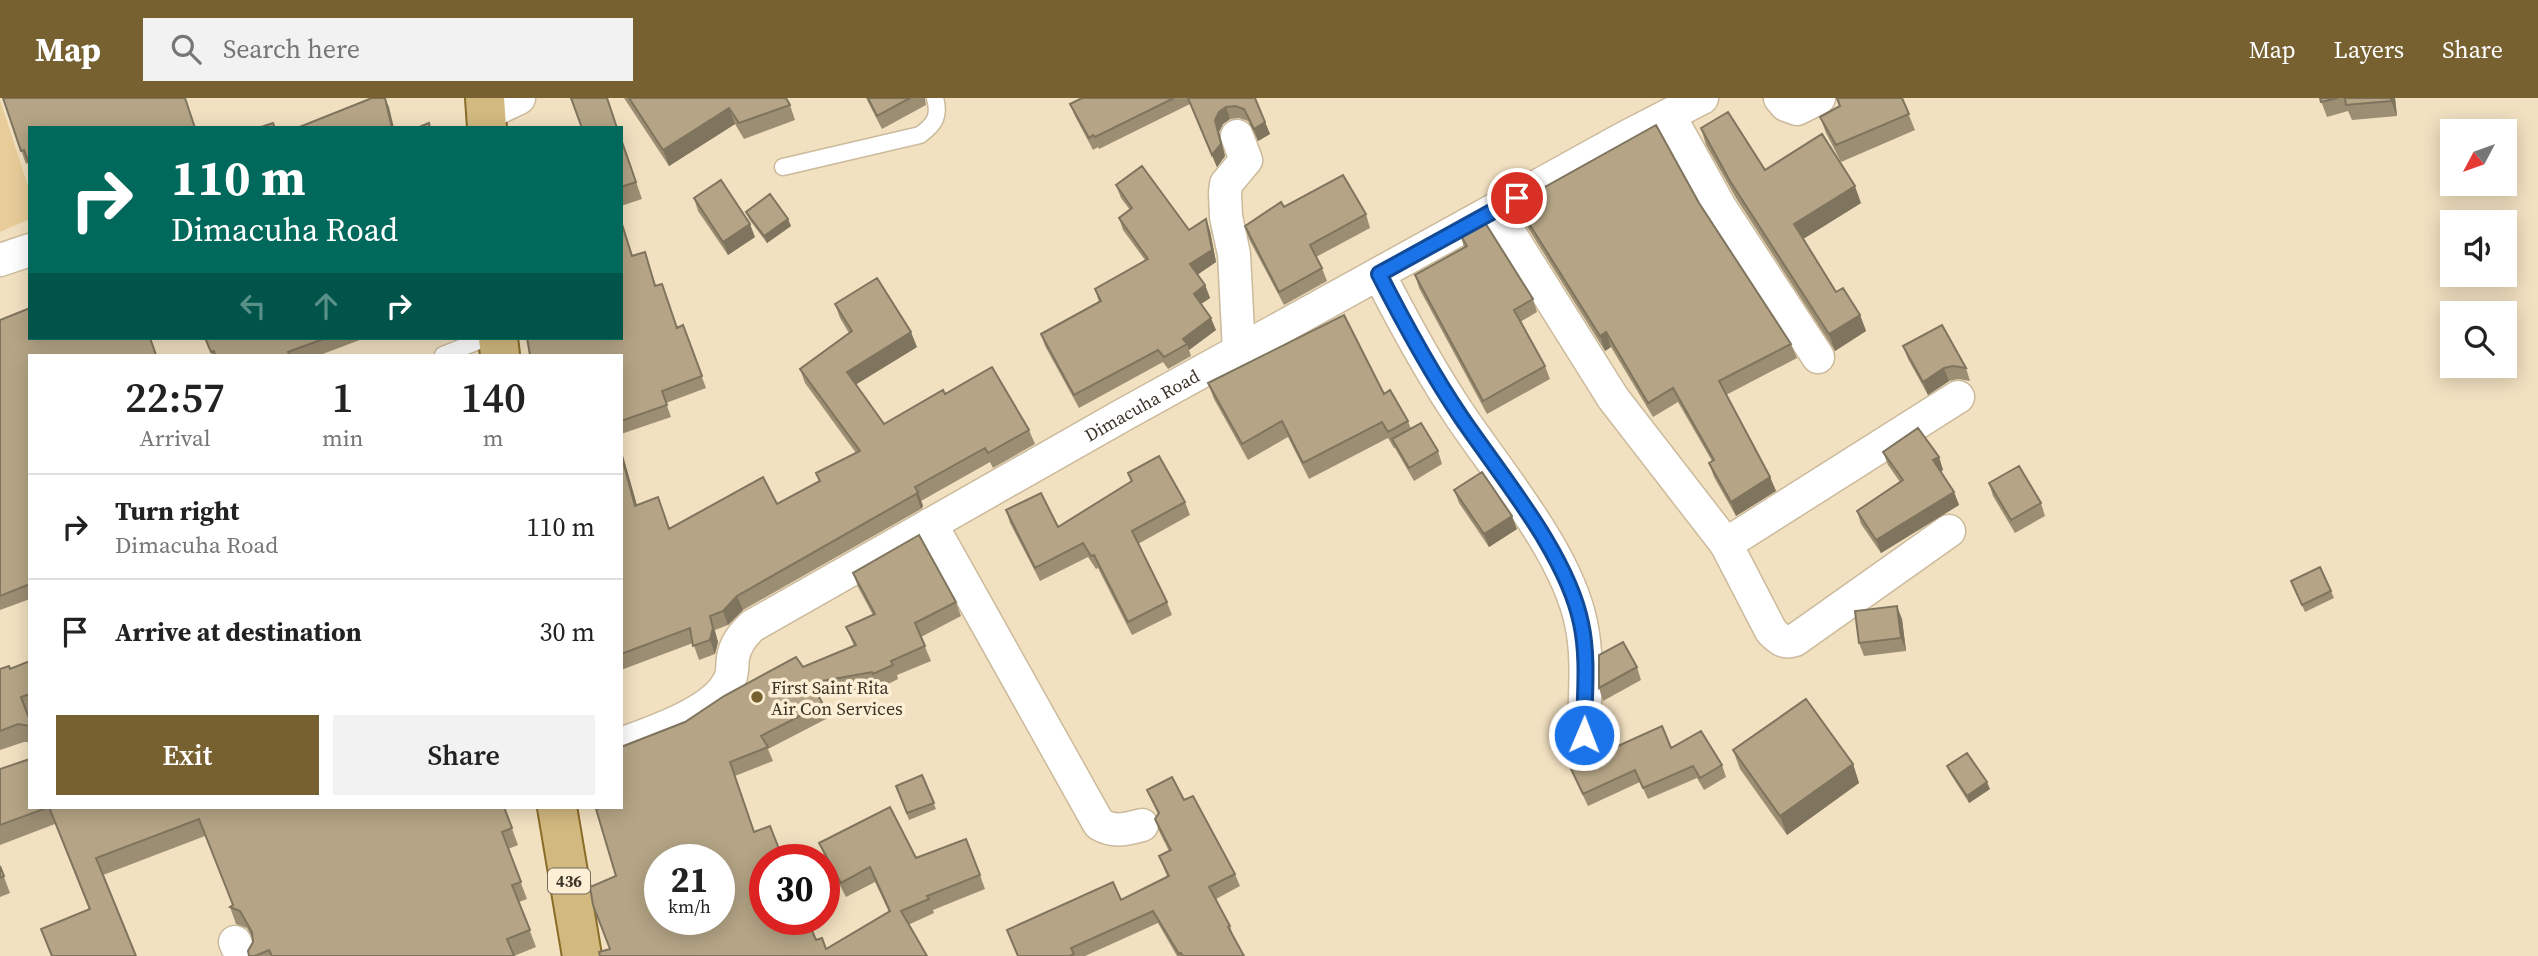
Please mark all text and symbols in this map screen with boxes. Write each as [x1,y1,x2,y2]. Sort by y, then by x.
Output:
search box [143,18,633,81]
text: Map [35,27,101,72]
icon: search [167,30,205,68]
text: Search here [223,31,360,67]
text: Map [2249,33,2296,66]
text: Layers [2334,33,2404,66]
text: Share [2442,33,2503,66]
north arrow [2440,119,2516,196]
map controls [2440,119,2517,378]
text: 110 m [171,144,306,211]
icon: right [56,154,147,245]
pin [1487,168,1547,228]
icon: arrive [1498,179,1536,217]
text: Dimacuha Road [171,208,398,252]
button: sound [2440,210,2517,287]
icon: left [234,287,272,325]
icon: ahead [307,287,345,325]
icon: right [380,287,418,325]
button: search [2440,301,2517,378]
street label: Dimacuha Road [1080,363,1204,447]
text: 22:57 [125,368,225,426]
text: 1 [332,368,354,426]
text: 140 [460,368,526,426]
text: Arrival [139,422,211,454]
text: min [322,422,363,454]
text: m [483,422,504,454]
text: Turn right [115,493,239,529]
icon: right [56,508,94,546]
text: 110 m [527,509,595,545]
text: Dimacuha Road [115,529,278,561]
icon: arrive [56,613,94,651]
text: Arrive at destination [115,614,362,650]
text: 30 m [540,614,595,650]
place label: First Saint Rita Air Con Services [771,675,903,721]
marker: First Saint Rita Air Con Services [749,689,765,705]
position arrow [1547,698,1621,772]
button: Exit [56,715,319,795]
button: Share [333,715,595,795]
speed limit sign: 30 [749,844,840,935]
text: 21 [671,856,708,904]
road number: 436 [548,868,590,894]
text: km/h [668,894,711,919]

